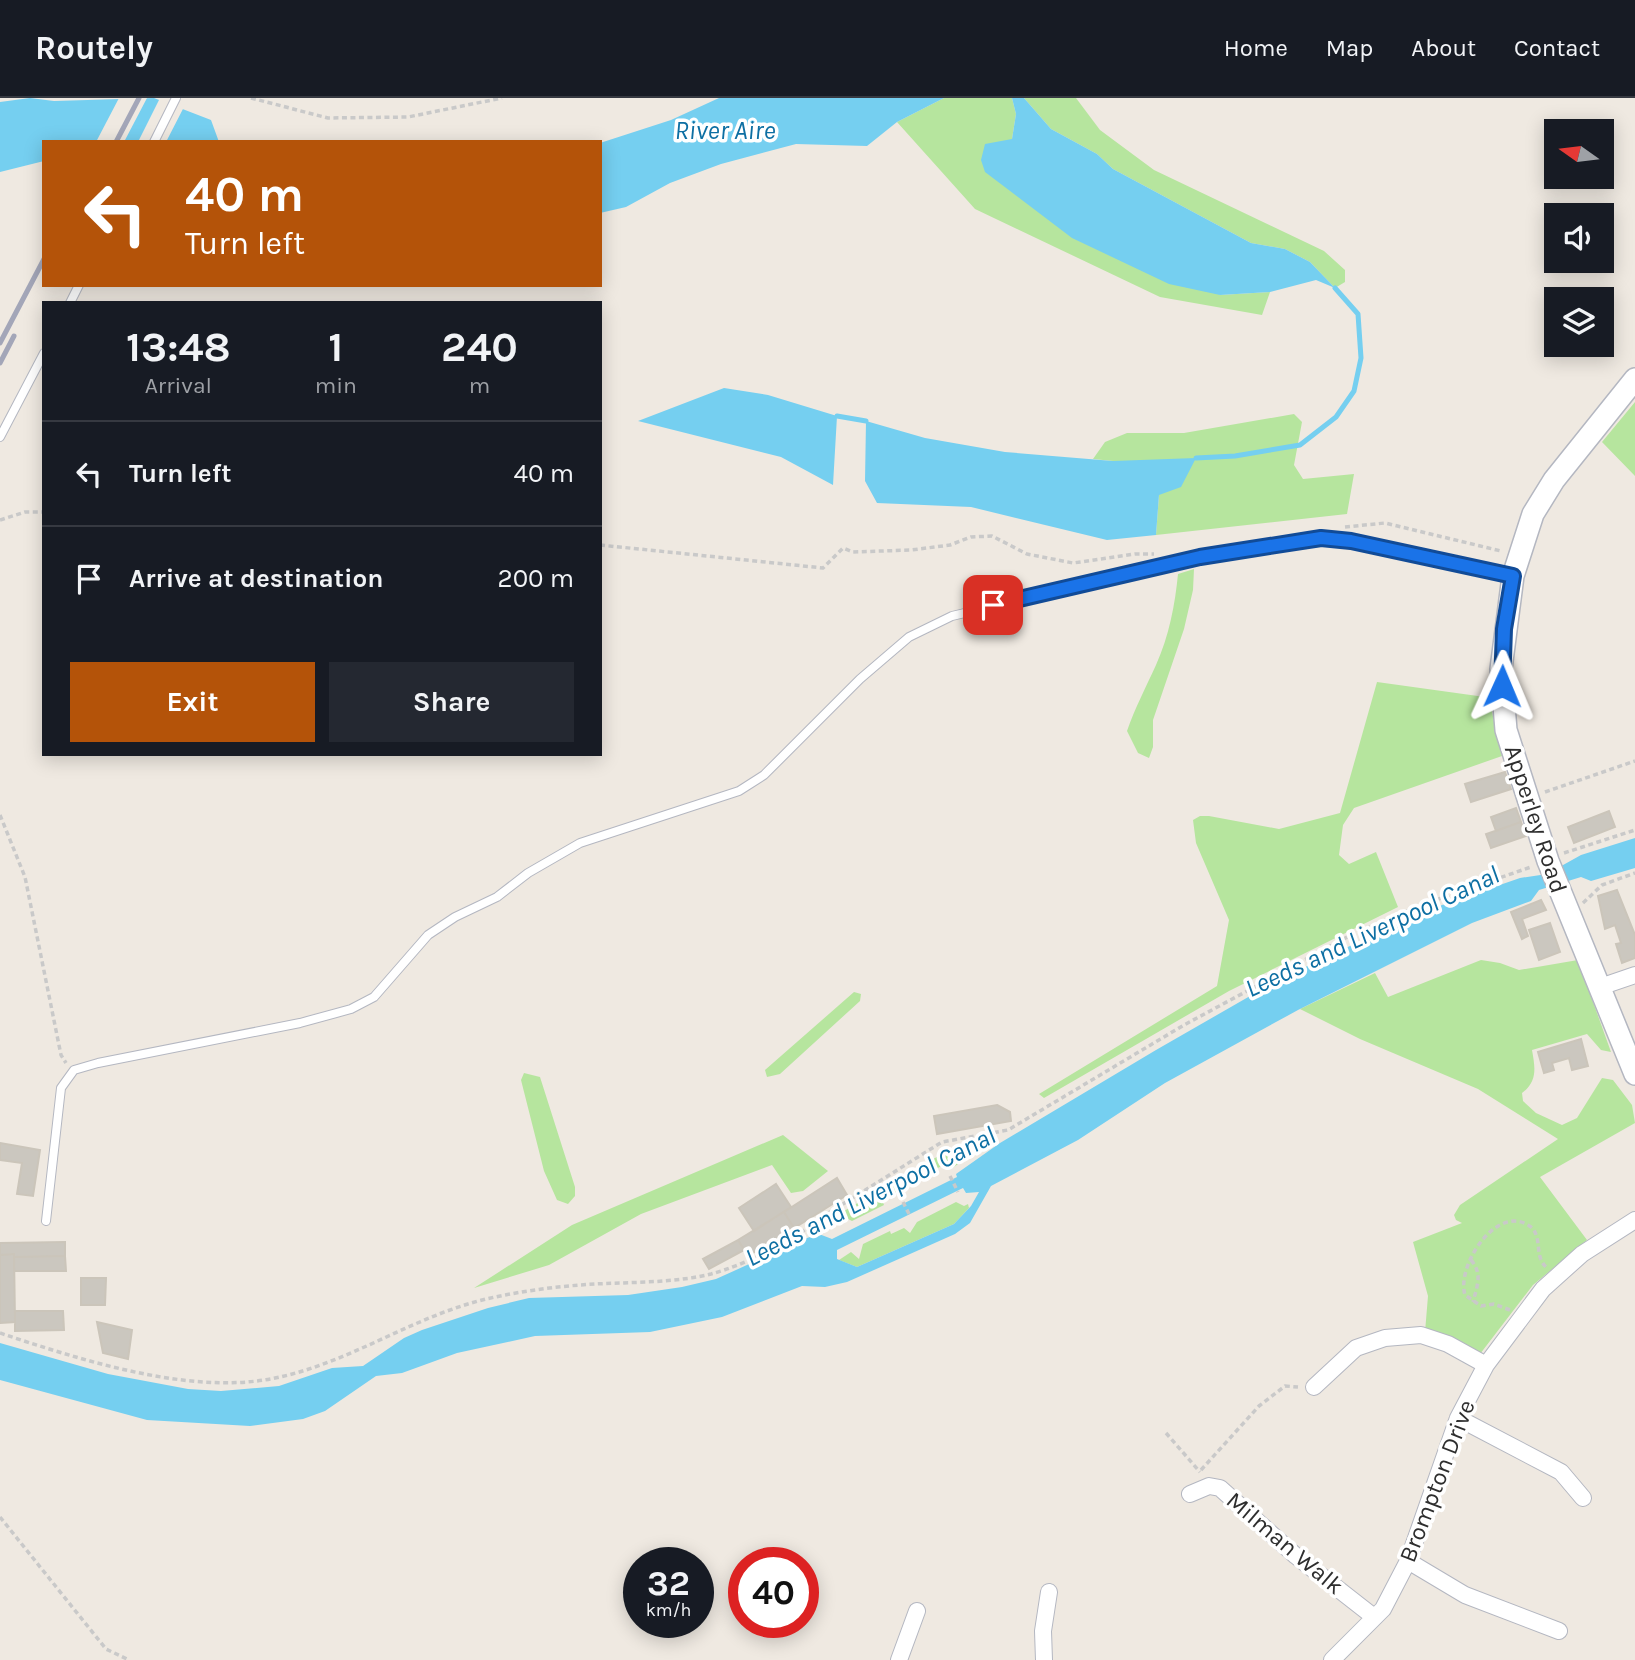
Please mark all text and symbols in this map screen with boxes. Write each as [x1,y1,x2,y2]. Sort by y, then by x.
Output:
text: Routely [35,29,153,67]
text: Home [1224,34,1288,62]
text: Map [1326,34,1373,62]
text: About [1411,34,1476,62]
text: Contact [1514,34,1600,62]
water label: River Aire [674,115,776,146]
north arrow [1544,119,1614,189]
map controls [1544,119,1614,357]
text: 40 m [185,166,304,223]
icon: left [70,168,161,259]
button: sound [1544,203,1614,273]
text: Turn left [185,225,305,262]
button: layers [1544,287,1614,357]
text: 13:48 [126,322,231,372]
text: 1 [328,322,343,372]
text: 240 [441,322,518,372]
text: Arrival [145,372,212,399]
text: min [315,372,357,399]
text: m [469,372,490,399]
icon: left [70,455,108,493]
text: Turn left [129,458,231,489]
text: 40 m [514,458,574,489]
icon: arrive [70,560,108,598]
text: Arrive at destination [129,563,383,594]
text: 200 m [498,563,574,594]
pin [963,575,1023,635]
icon: arrive [974,586,1012,624]
position arrow [1465,649,1539,723]
button: Exit [70,662,315,742]
button: Share [329,662,574,742]
street label: Apperley Road [1499,741,1573,897]
water label: Leeds and Liverpool Canal [1240,859,1504,1004]
water label: Leeds and Liverpool Canal [740,1120,1001,1273]
street label: Brompton Drive [1393,1396,1481,1566]
street label: Milman Walk [1221,1486,1349,1600]
speed limit sign: 40 [728,1547,819,1638]
text: 32 [647,1563,690,1604]
text: km/h [646,1599,691,1621]

